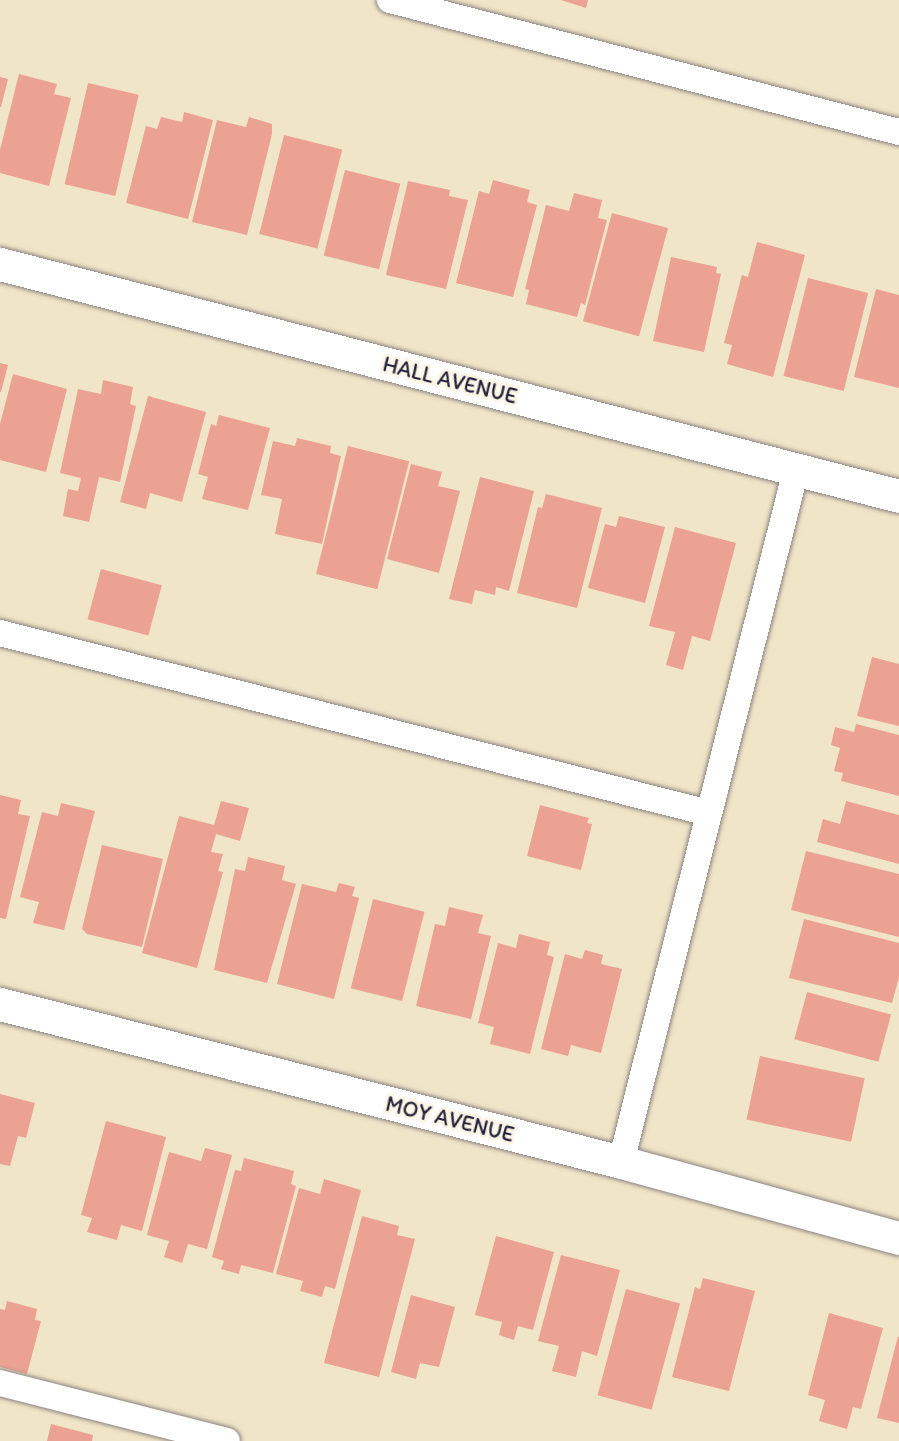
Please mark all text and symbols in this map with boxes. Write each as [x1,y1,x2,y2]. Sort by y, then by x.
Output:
street label: HALL AVENUE [381,351,519,409]
street label: MOY AVENUE [383,1090,517,1148]

